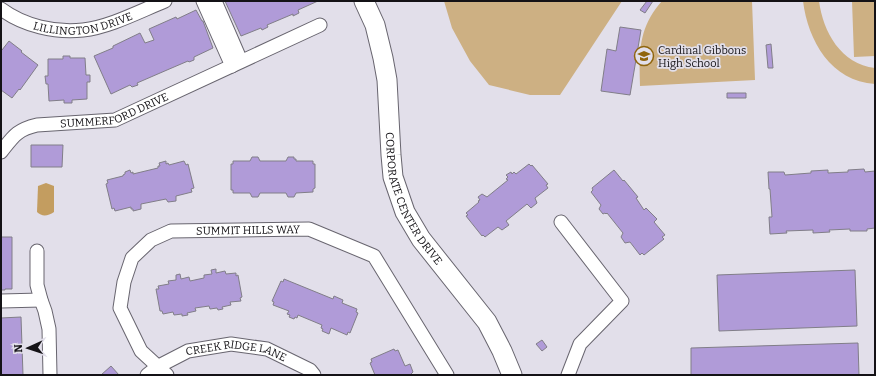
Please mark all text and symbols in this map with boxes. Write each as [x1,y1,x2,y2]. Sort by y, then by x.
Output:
street label: LILLINGTON DRIVE [32,10,135,38]
place label: Cardinal Gibbons High School [658,44,746,70]
school or university icon: Cardinal Gibbons High School [633,45,655,67]
street label: SUMMERFORD DRIVE [60,90,171,131]
street label: CORPORATE CENTER DRIVE [383,132,445,268]
street label: SUMMIT HILLS WAY [196,223,301,238]
north arrow [8,328,48,368]
street label: CREEK RIDGE LANE [185,338,289,365]
text: N [12,343,25,353]

